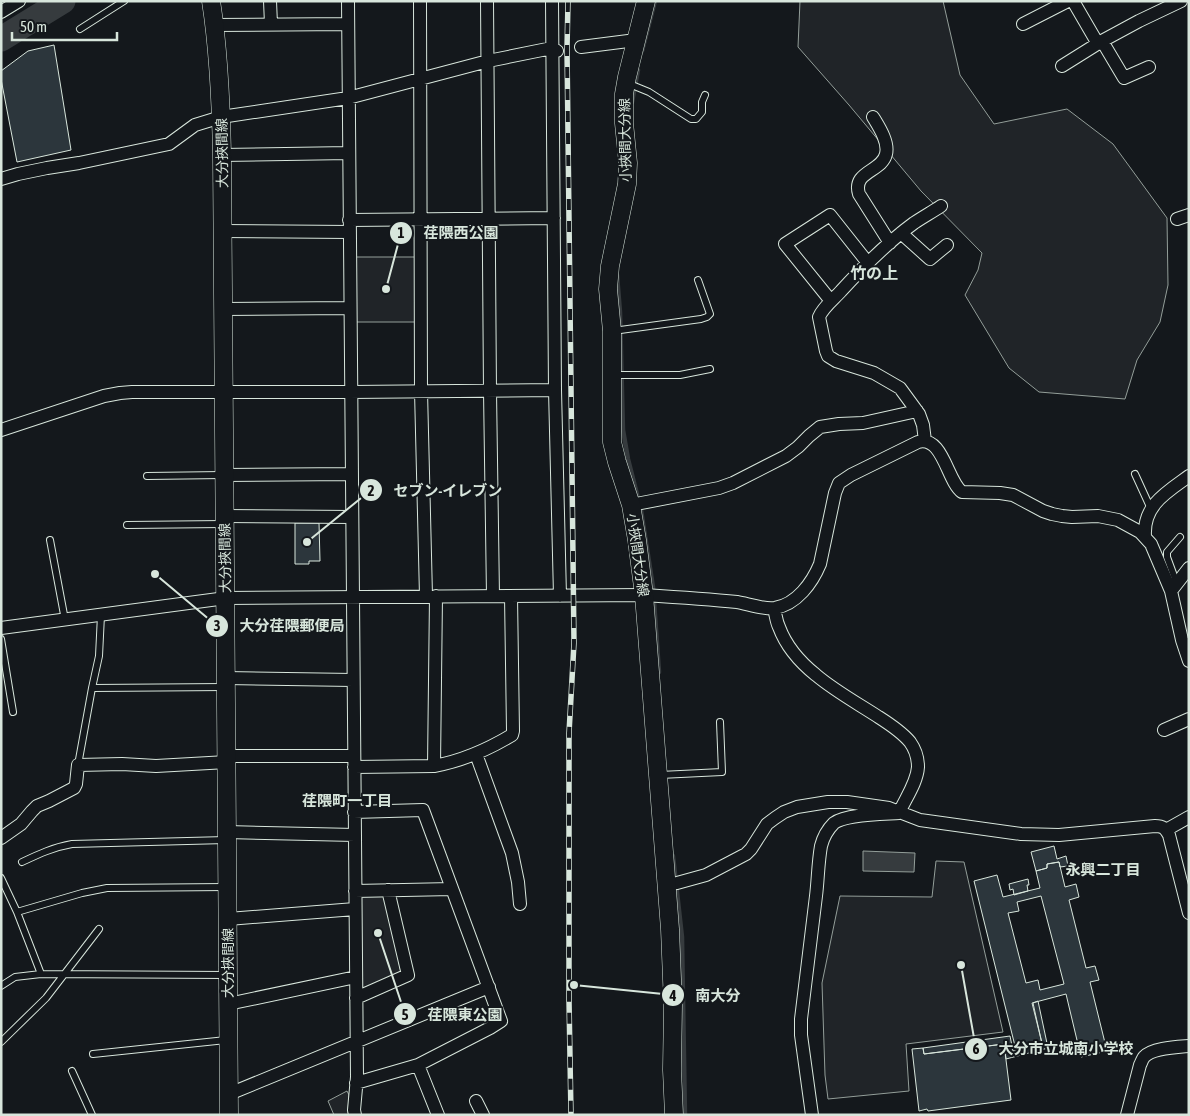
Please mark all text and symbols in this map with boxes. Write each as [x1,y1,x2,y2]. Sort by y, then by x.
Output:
scale bar [12,10,118,42]
text: 50 m [20,18,47,35]
street label: 小挾間大分線 [616,98,634,182]
street label: 大分挾間線 [213,118,231,188]
callout: 荏隈西公園 [388,218,508,248]
text: 1 [397,224,405,241]
text: 荏隈西公園 [423,224,499,241]
district label: 竹の上 [850,264,898,282]
callout: セブン-イレブン [358,475,512,505]
text: 2 [367,482,375,499]
text: セブン-イレブン [394,482,502,499]
street label: 小挾間大分線 [624,512,652,598]
street label: 大分挾間線 [216,523,234,593]
callout: 大分荏隈郵便局 [205,611,355,641]
text: 3 [213,617,221,634]
text: 大分荏隈郵便局 [239,617,345,634]
district label: 荏隈町一丁目 [302,792,392,809]
district label: 永興二丁目 [1065,861,1141,878]
street label: 大分挾間線 [220,928,236,998]
callout: 南大分 [660,980,750,1010]
text: 4 [668,987,677,1004]
text: 南大分 [695,987,741,1004]
callout: 荏隈東公園 [392,999,512,1029]
text: 5 [401,1006,409,1023]
text: 荏隈東公園 [427,1006,503,1023]
callout: 大分市立城南小学校 [964,1034,1144,1064]
text: 6 [972,1040,980,1057]
text: 大分市立城南小学校 [998,1040,1134,1057]

